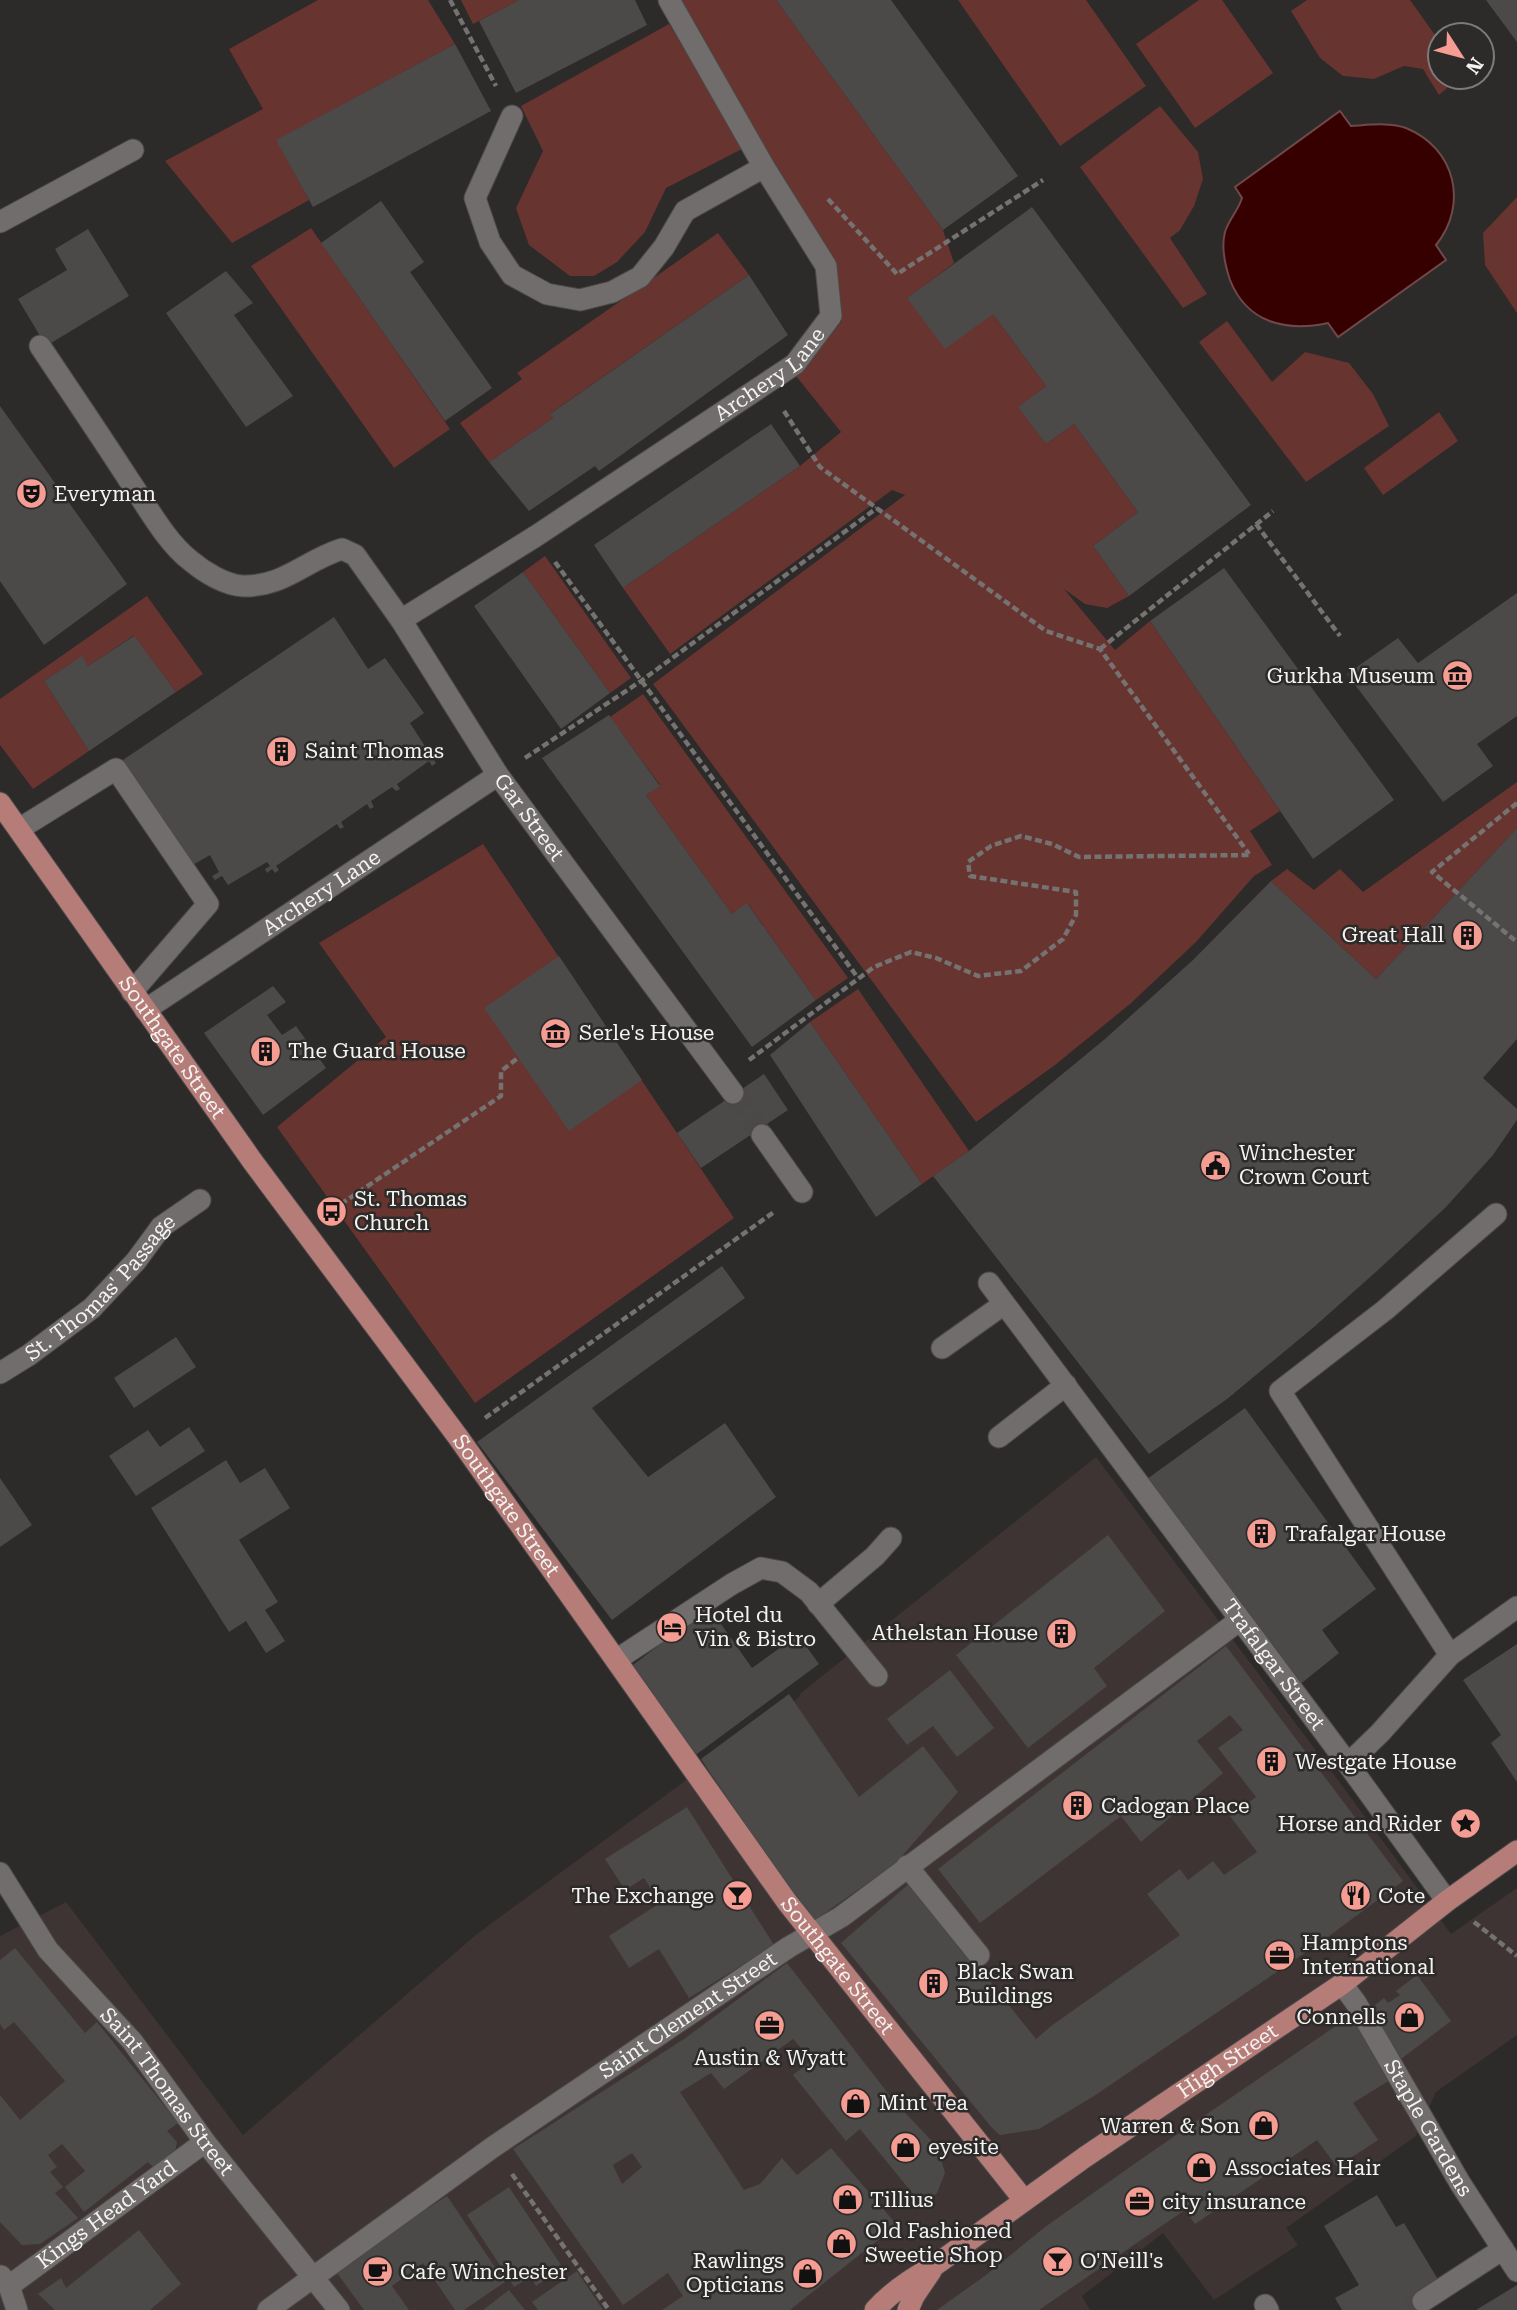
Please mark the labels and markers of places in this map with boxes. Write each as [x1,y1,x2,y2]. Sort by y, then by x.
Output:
theatre icon: Everyman [14,477,48,511]
place label: Everyman [54,482,157,506]
museum icon: Gurkha Museum [1441,659,1475,693]
place label: Gurkha Museum [1267,664,1435,688]
building icon: Saint Thomas [265,734,299,768]
place label: Saint Thomas [305,739,444,763]
building icon: Great Hall [1450,918,1484,952]
place label: Great Hall [1342,923,1445,947]
museum icon: Serle's House [539,1016,573,1050]
place label: Serle's House [579,1021,714,1045]
building icon: The Guard House [248,1034,282,1068]
place label: The Guard House [288,1039,466,1063]
place label: Winchester Crown Court [1239,1141,1369,1189]
public building icon: Winchester Crown Court [1199,1148,1233,1182]
place label: St. Thomas Church [354,1187,467,1235]
bus stop icon: St. Thomas Church [314,1194,348,1228]
building icon: Trafalgar House [1245,1517,1279,1551]
place label: Trafalgar House [1285,1522,1446,1546]
place label: Hotel du Vin & Bistro [695,1603,816,1651]
hotel icon: Hotel du Vin & Bistro [655,1610,689,1644]
building icon: Athelstan House [1044,1616,1078,1650]
place label: Athelstan House [872,1621,1038,1645]
building icon: Westgate House [1255,1745,1289,1779]
place label: Westgate House [1295,1750,1457,1774]
building icon: Cadogan Place [1061,1789,1095,1823]
place label: Cadogan Place [1101,1794,1250,1818]
place icon: Horse and Rider [1448,1807,1482,1841]
place label: Horse and Rider [1278,1812,1442,1836]
bar icon: The Exchange [720,1879,754,1913]
restaurant icon: Cote [1338,1879,1372,1913]
place label: The Exchange [571,1884,714,1908]
place label: Cote [1378,1884,1425,1908]
place label: Hamptons International [1302,1931,1435,1979]
office icon: Hamptons International [1262,1938,1296,1972]
place label: Black Swan Buildings [957,1960,1075,2008]
building icon: Black Swan Buildings [917,1967,951,2001]
shop icon: Connells [1392,2000,1426,2034]
place label: Connells [1297,2005,1386,2029]
office icon: Austin & Wyatt [753,2009,787,2043]
place label: Austin & Wyatt [694,2046,846,2070]
shop icon: Mint Tea [839,2086,873,2120]
place label: Mint Tea [879,2091,969,2115]
shop icon: Warren & Son [1246,2109,1280,2143]
place label: Warren & Son [1100,2114,1240,2138]
shop icon: eyesite [888,2130,922,2164]
place label: eyesite [928,2135,999,2159]
shop icon: Associates Hair [1185,2151,1219,2185]
place label: Associates Hair [1225,2156,1381,2180]
shop icon: Tillius [830,2183,864,2217]
office icon: city insurance [1122,2185,1156,2219]
place label: Tillius [870,2188,934,2212]
place label: city insurance [1162,2190,1306,2214]
place label: Old Fashioned Sweetie Shop [865,2219,1012,2267]
shop icon: Old Fashioned Sweetie Shop [825,2226,859,2260]
bar icon: O'Neill's [1040,2244,1074,2278]
place label: Rawlings Opticians [686,2249,784,2297]
place label: O'Neill's [1080,2249,1163,2273]
cafe icon: Cafe Winchester [360,2255,394,2289]
shop icon: Rawlings Opticians [790,2256,824,2290]
place label: Cafe Winchester [400,2260,568,2284]

